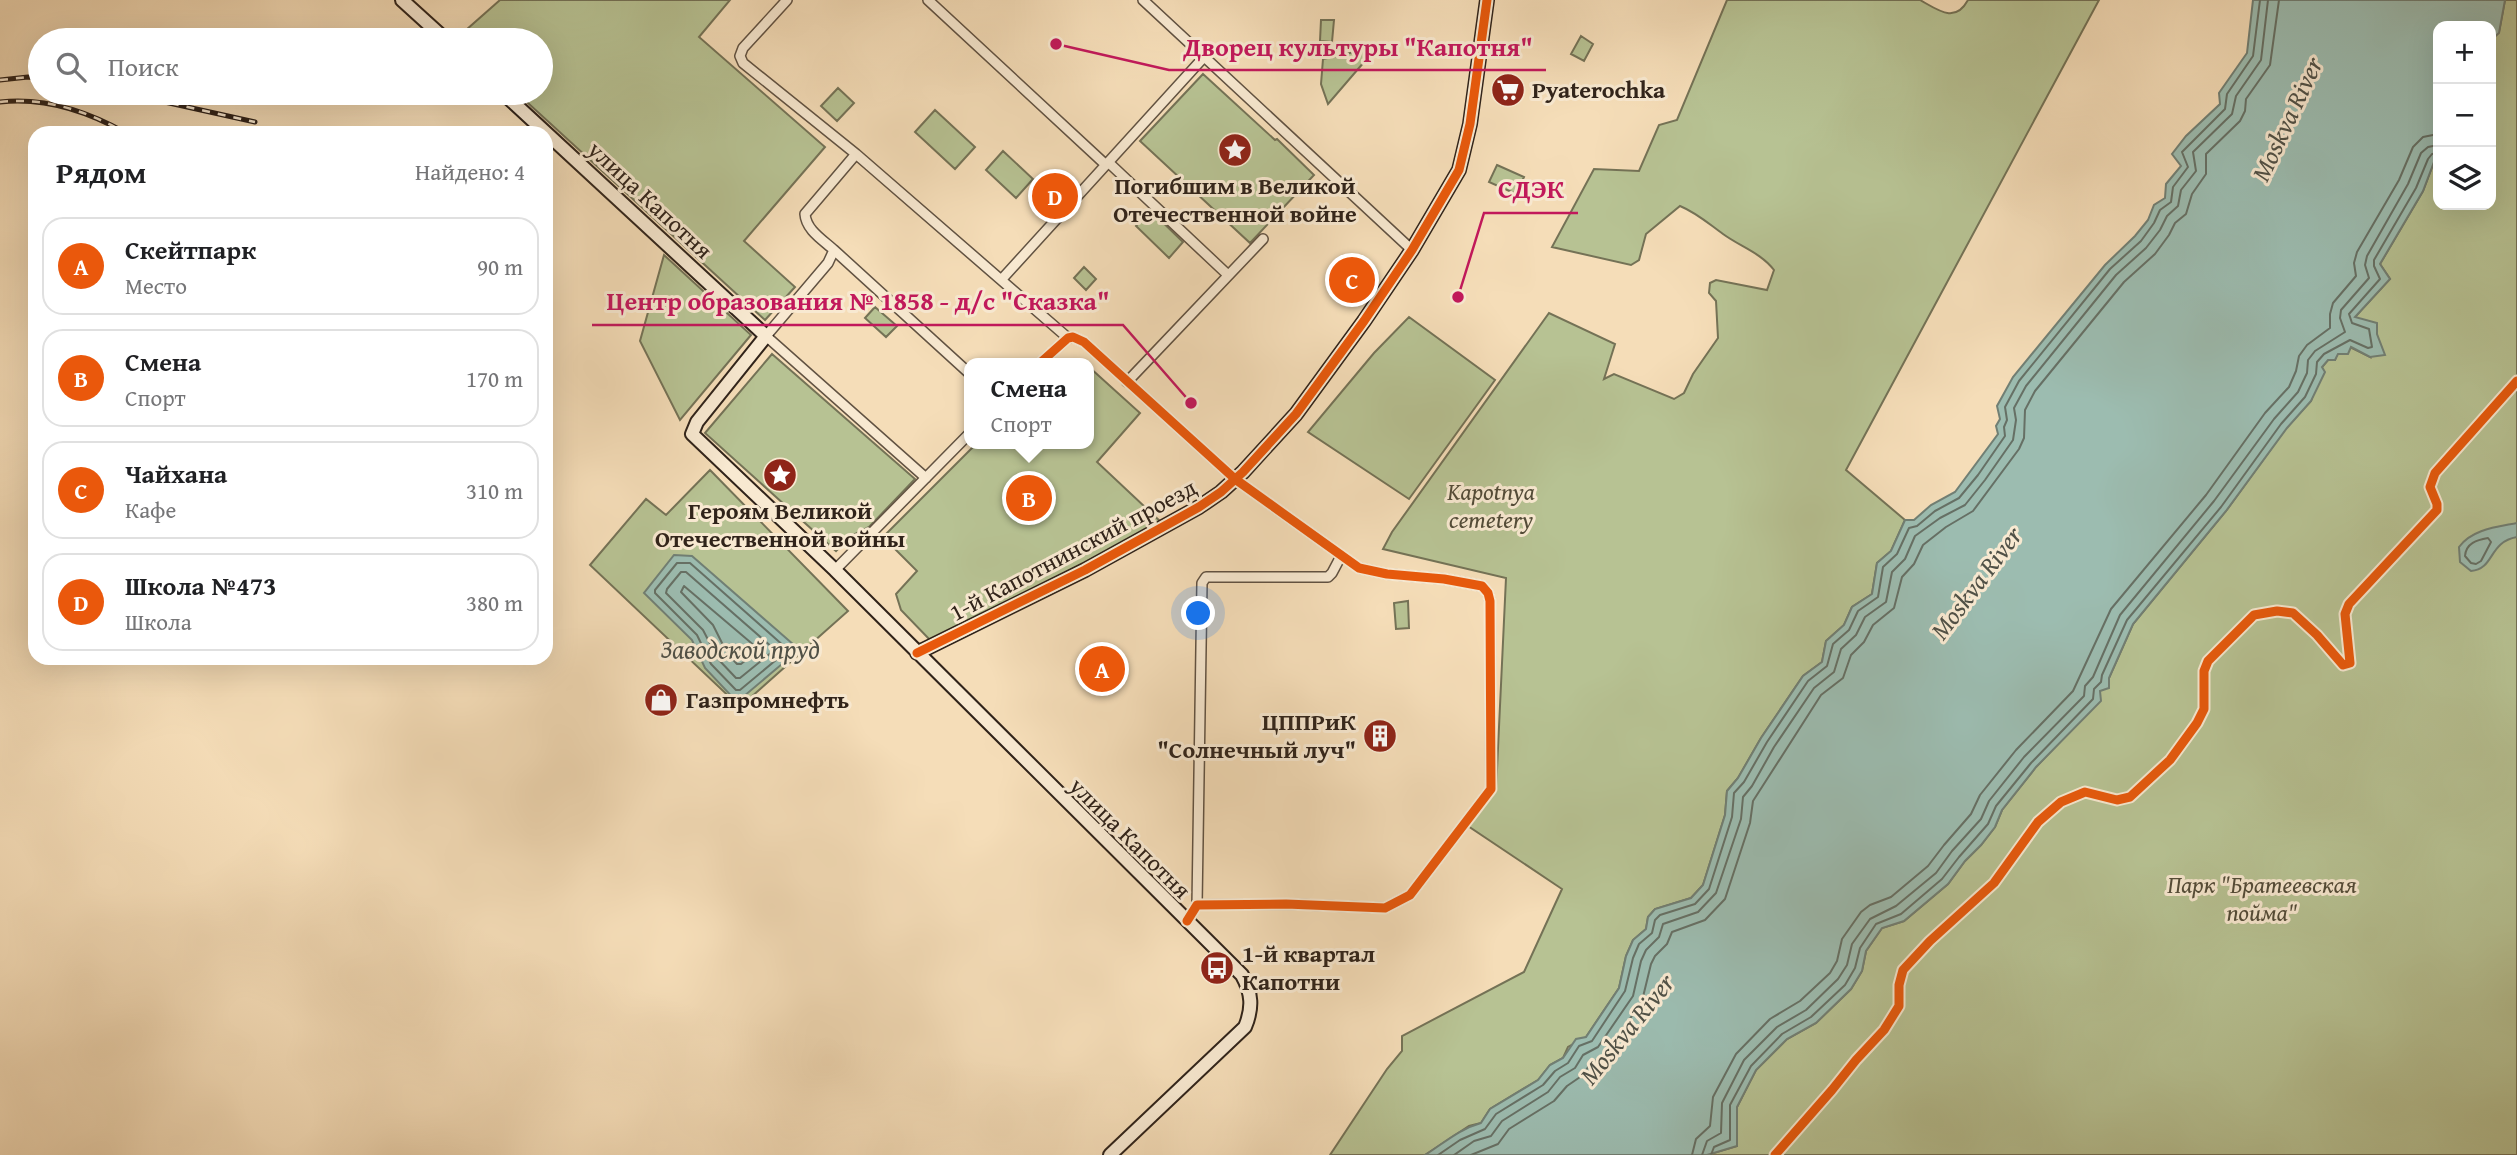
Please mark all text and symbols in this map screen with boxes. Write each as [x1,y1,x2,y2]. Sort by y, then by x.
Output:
map controls [2433,21,2496,210]
button: + [2433,21,2496,84]
callout: Дворец культуры "Капотня" [1169,23,1546,70]
text: Дворец культуры "Капотня" [1182,27,1533,66]
search box [28,28,553,105]
text: Поиск [108,47,179,86]
icon: search [52,48,90,86]
water label: Moskva River [2241,49,2333,187]
supermarket icon: Pyaterochka [1489,71,1527,109]
place label: Pyaterochka [1532,72,1666,107]
button: − [2433,84,2496,147]
place icon: Погибшим в Великой Отечественной войне [1216,131,1254,169]
street label: улица Капотня [579,132,721,267]
button: layers [2433,147,2496,210]
text: Рядом [56,150,147,194]
text: Найдено: 4 [415,155,525,188]
callout: СДЭК [1484,166,1578,213]
place label: Погибшим в Великой Отечественной войне [1113,168,1357,231]
text: СДЭК [1498,169,1565,208]
pin: D [1032,170,1078,222]
text: Скейтпарк [125,230,256,269]
text: A [74,250,88,283]
text: 90 m [477,250,523,283]
pin: C [1329,254,1375,306]
text: Место [125,269,187,302]
callout: Центр образования № 1858 - д/с "Сказка" [592,278,1123,325]
text: Центр образования № 1858 - д/с "Сказка" [607,281,1109,320]
text: Смена [125,342,201,381]
popup [964,358,1094,449]
text: B [74,362,88,395]
text: 170 m [466,362,523,395]
text: Смена [991,368,1067,407]
text: Спорт [125,381,186,414]
text: Спорт [991,407,1052,440]
text: Чайхана [125,454,227,493]
place icon: Героям Великой Отечественной войны [761,456,799,494]
street label: 1-й Капотнинский проезд [943,469,1203,630]
pin: B [1006,472,1052,524]
text: C [74,474,88,507]
text: 310 m [466,474,523,507]
park label: Kapotnya cemetery [1446,474,1535,537]
text: Кафе [125,493,176,526]
place label: Героям Великой Отечественной войны [655,493,906,556]
water label: Moskva River [1920,517,2032,648]
text: Школа №473 [125,566,277,605]
text: D [74,586,88,619]
text: 380 m [466,586,523,619]
your location [1181,596,1215,630]
text: Школа [125,605,192,638]
water label: Заводской пруд [660,629,820,668]
pin: A [1079,643,1125,695]
shop icon: Газпромнефть [642,681,680,719]
place label: Газпромнефть [686,682,849,717]
place label: ЦППРиК "Солнечный луч" [1157,704,1356,767]
building icon: ЦППРиК "Солнечный луч" [1361,717,1399,755]
street label: улица Капотня [1061,768,1199,906]
park label: Парк "Братеевская пойма" [2167,867,2357,930]
place label: 1-й квартал Капотни [1242,936,1375,999]
bus stop icon: 1-й квартал Капотни [1198,949,1236,987]
water label: Moskva River [1570,964,1684,1093]

